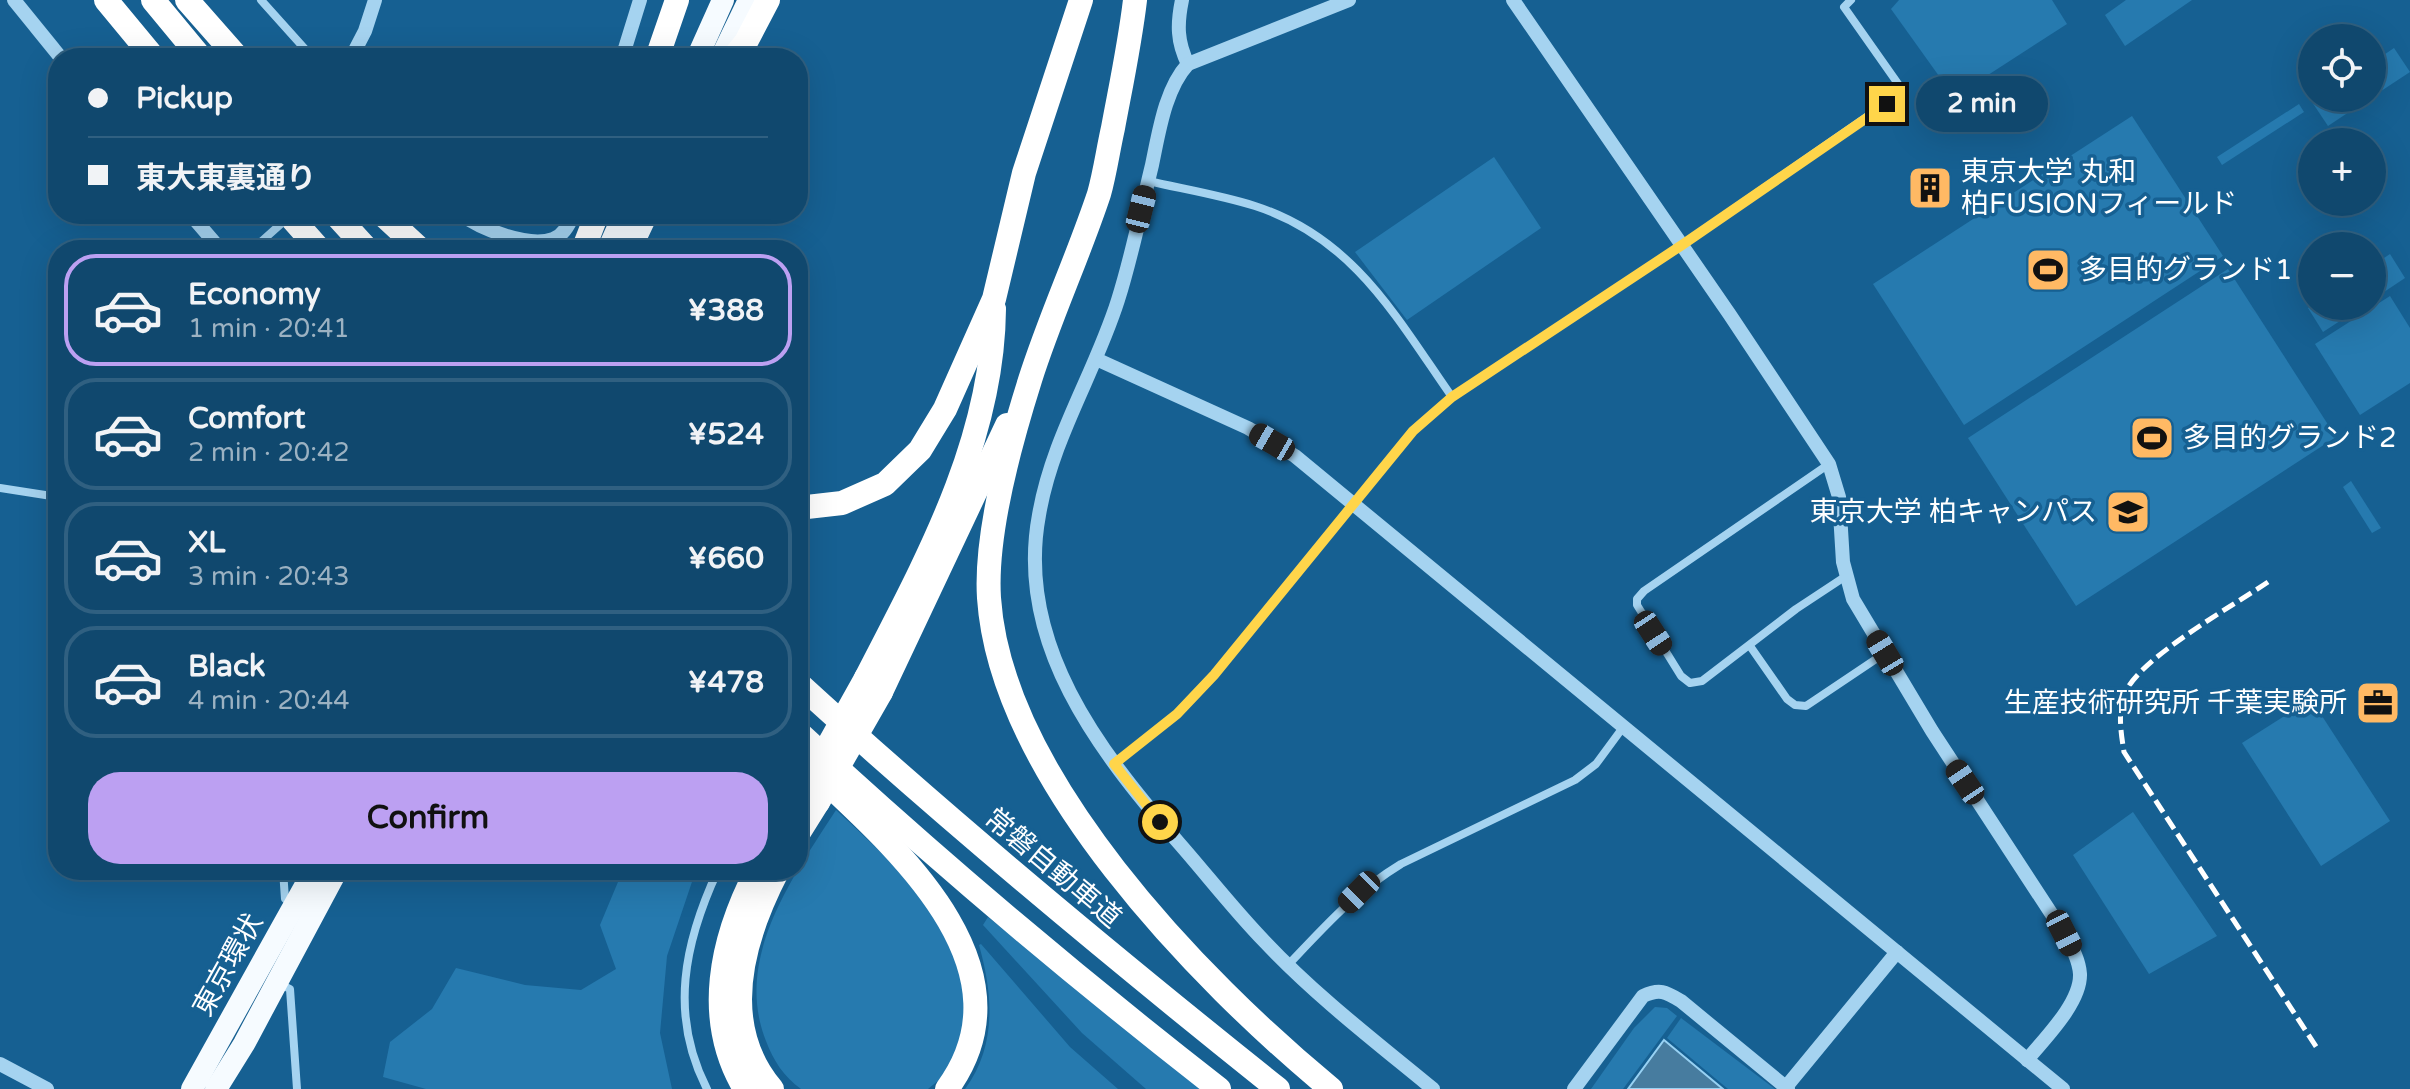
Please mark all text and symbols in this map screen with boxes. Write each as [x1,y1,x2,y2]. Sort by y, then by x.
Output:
map controls [2298,24,2386,320]
button: locate [2298,24,2386,112]
callout: 2 min [1915,76,2047,132]
text: Pickup [136,80,233,117]
route end [1869,86,1905,122]
text: 2 min [1947,88,2017,119]
button: + [2298,128,2386,216]
place label: 東京大学 丸和 柏FUSIONフィールド [1961,155,2237,221]
text: 東大東裏通り [136,160,316,197]
building icon: 東京大学 丸和 柏FUSIONフィールド [1906,164,1954,212]
car [1124,183,1158,235]
button: − [2298,232,2386,320]
sports icon: 多目的グランド1 [2024,246,2072,294]
place label: 多目的グランド1 [2079,253,2293,287]
icon: car [92,274,164,346]
text: Economy [188,276,321,313]
text: ¥388 [688,292,764,329]
text: 1 min · 20:41 [188,313,350,344]
icon: car [92,398,164,470]
text: Comfort [188,400,306,437]
sports icon: 多目的グランド2 [2128,414,2176,462]
text: ¥524 [688,416,764,453]
car [1245,420,1299,464]
place label: 多目的グランド2 [2183,421,2397,455]
text: 2 min · 20:42 [188,437,350,468]
school or university icon: 東京大学 柏キャンパス [2104,488,2152,536]
place label: 東京大学 柏キャンパス [1810,495,2097,529]
icon: car [92,522,164,594]
text: XL [188,524,225,561]
text: ¥660 [688,540,764,577]
text: 3 min · 20:43 [188,561,350,592]
car [1630,606,1676,660]
car [1862,626,1908,680]
icon: car [92,646,164,718]
text: Black [188,648,265,685]
text: ¥478 [688,664,764,701]
office icon: 生産技術研究所 千葉実験所 [2354,679,2402,727]
text: 4 min · 20:44 [188,685,350,716]
place label: 生産技術研究所 千葉実験所 [2004,686,2347,720]
car [1942,755,1988,809]
button: Confirm [88,772,768,864]
street label: 常磐自動車道 [978,801,1128,935]
route start [1142,804,1178,840]
car [1334,867,1384,917]
car [2042,906,2086,960]
street label: 東京環状 [186,908,270,1022]

